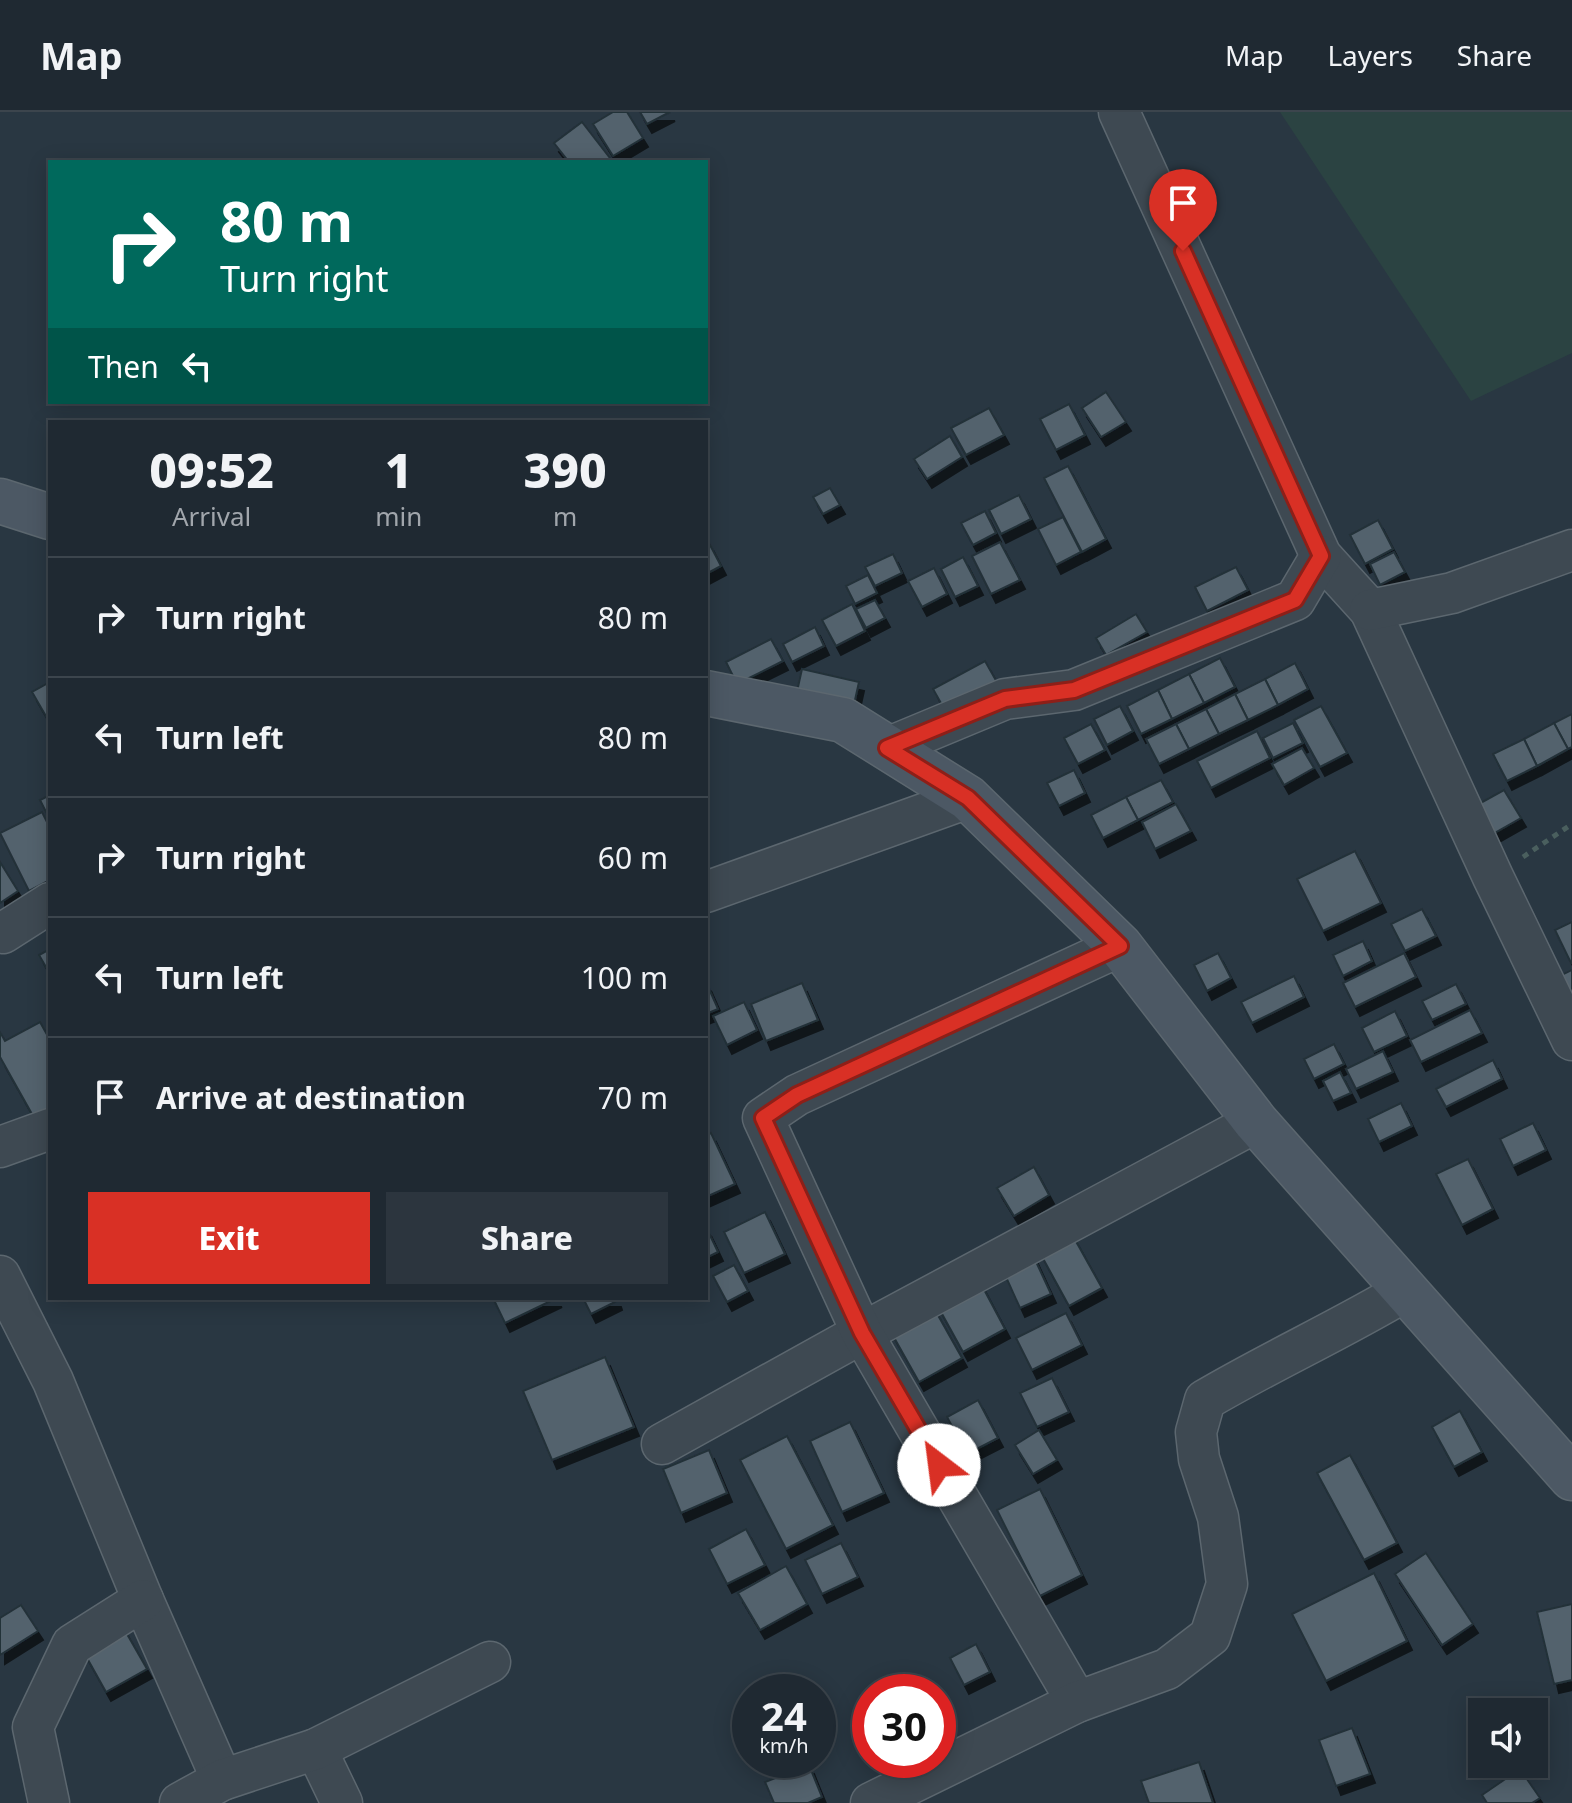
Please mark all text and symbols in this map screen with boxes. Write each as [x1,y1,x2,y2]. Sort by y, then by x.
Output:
text: Map [40,29,123,81]
text: Map [1225,36,1283,74]
text: Layers [1327,36,1413,74]
text: Share [1457,36,1532,74]
pin [1149,169,1217,251]
icon: arrive [1161,181,1205,225]
text: 80 m [220,182,353,258]
icon: right [88,192,192,296]
text: Turn right [220,254,388,303]
icon: left [175,344,219,388]
text: Then [88,346,159,387]
text: 09:52 [149,437,274,502]
text: 1 [385,437,413,502]
text: 390 [524,437,607,502]
text: Arrival [172,498,251,534]
text: min [375,498,422,534]
text: m [553,498,577,534]
icon: right [88,595,132,639]
text: Turn right [156,597,306,638]
text: 80 m [598,597,668,638]
icon: left [88,715,132,759]
text: Turn left [156,717,284,758]
text: 80 m [598,717,668,758]
icon: right [88,835,132,879]
text: Turn right [156,837,306,878]
text: 60 m [598,837,668,878]
icon: left [88,955,132,999]
text: Turn left [156,957,284,998]
text: 100 m [581,957,668,998]
icon: arrive [88,1075,132,1119]
text: Arrive at destination [156,1077,466,1118]
text: 70 m [598,1077,668,1118]
button: Exit [88,1192,370,1284]
button: Share [386,1192,668,1284]
position arrow [897,1423,981,1507]
speed limit sign: 30 [852,1674,956,1778]
text: 24 [761,1688,807,1743]
map controls [1468,1698,1548,1778]
button: sound [1468,1698,1548,1778]
text: km/h [759,1732,809,1759]

